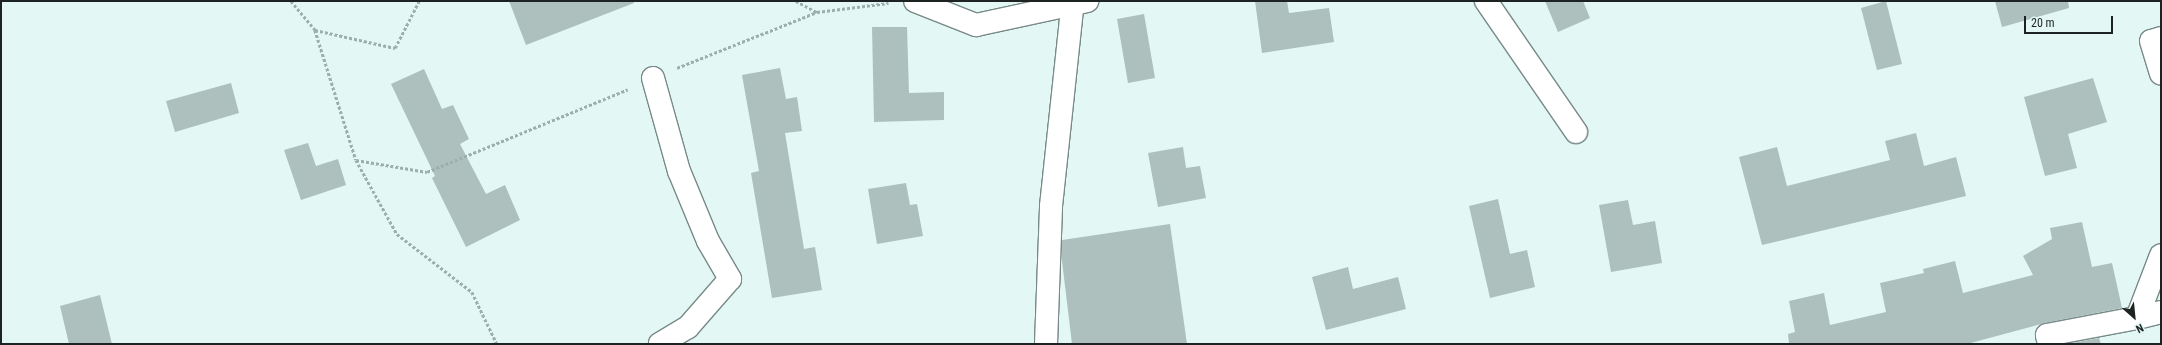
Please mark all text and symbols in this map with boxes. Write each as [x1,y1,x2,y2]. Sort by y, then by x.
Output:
scale bar [2026,8,2115,34]
text: 20 m [2031,16,2055,30]
north arrow [2114,297,2154,337]
text: N [2134,321,2146,335]

